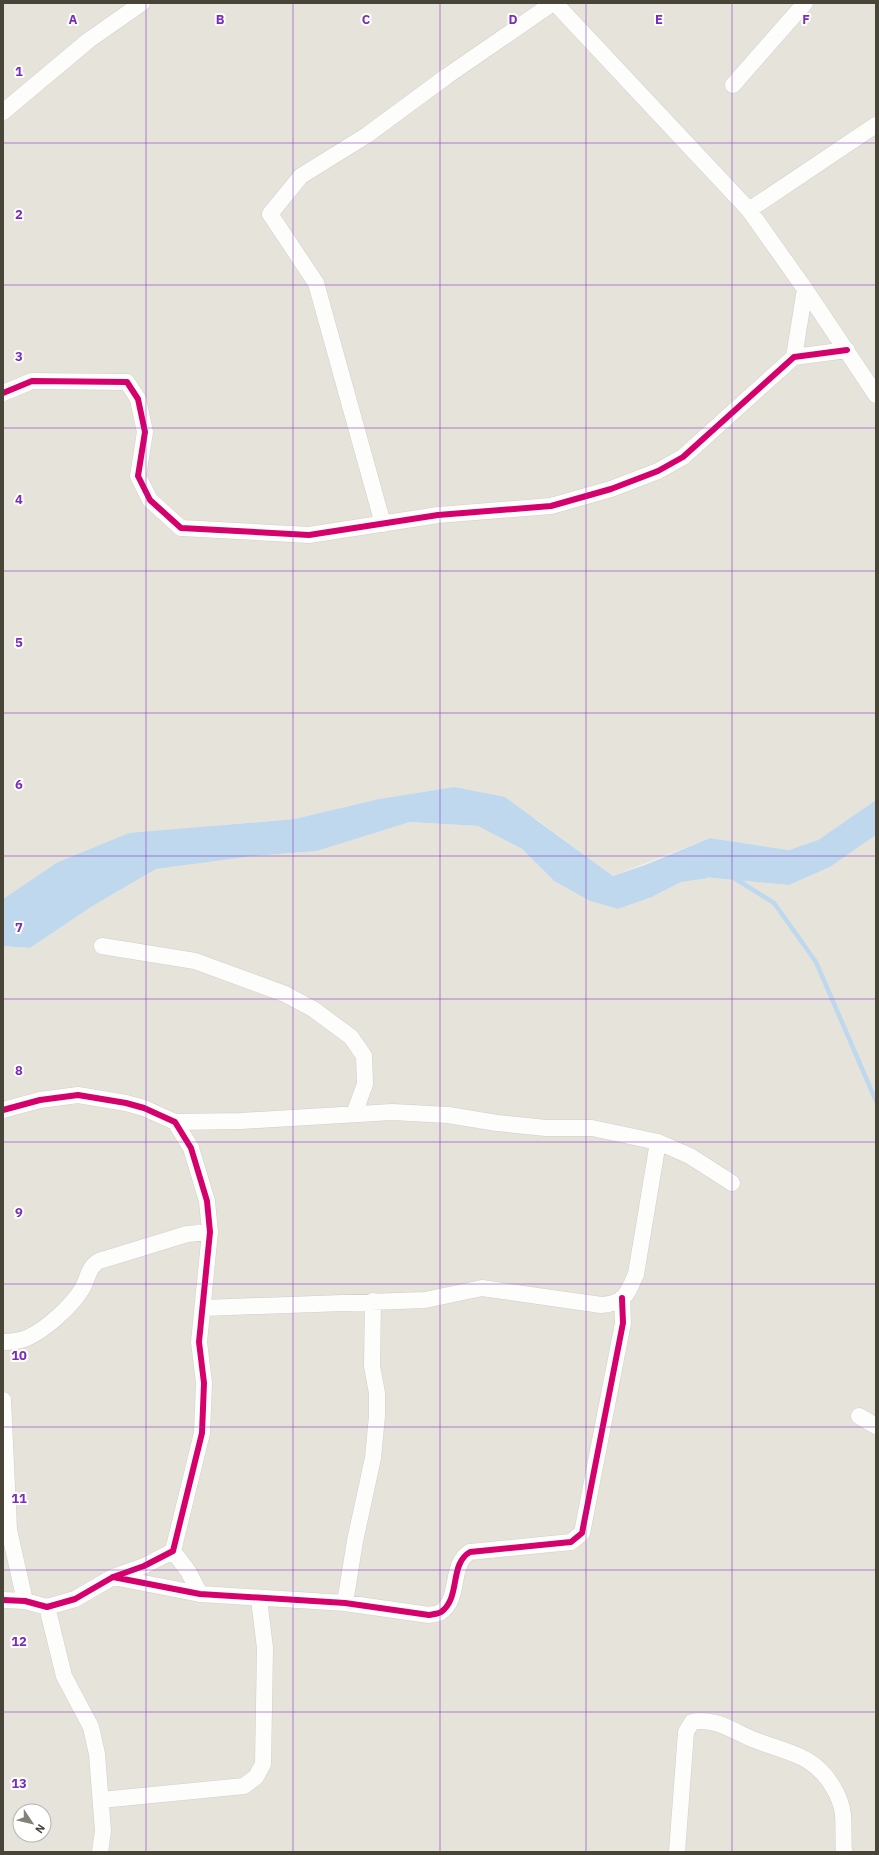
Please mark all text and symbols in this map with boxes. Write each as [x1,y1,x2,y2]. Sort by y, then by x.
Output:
text: A [69,11,78,28]
text: B [216,11,225,28]
text: C [362,11,371,28]
text: D [508,11,518,28]
text: E [655,11,663,28]
text: F [802,11,810,28]
text: 1 [15,63,23,80]
text: 2 [15,206,23,223]
text: 3 [15,348,23,365]
text: 4 [15,491,23,508]
text: 5 [15,634,23,651]
text: 6 [15,776,23,793]
text: 7 [15,919,23,936]
text: 8 [15,1062,23,1079]
text: 9 [15,1204,23,1221]
text: 10 [11,1347,27,1364]
text: 11 [11,1490,27,1507]
text: 12 [11,1633,27,1650]
text: 13 [11,1775,27,1792]
north arrow [12,1803,52,1843]
text: N [32,1821,48,1836]

